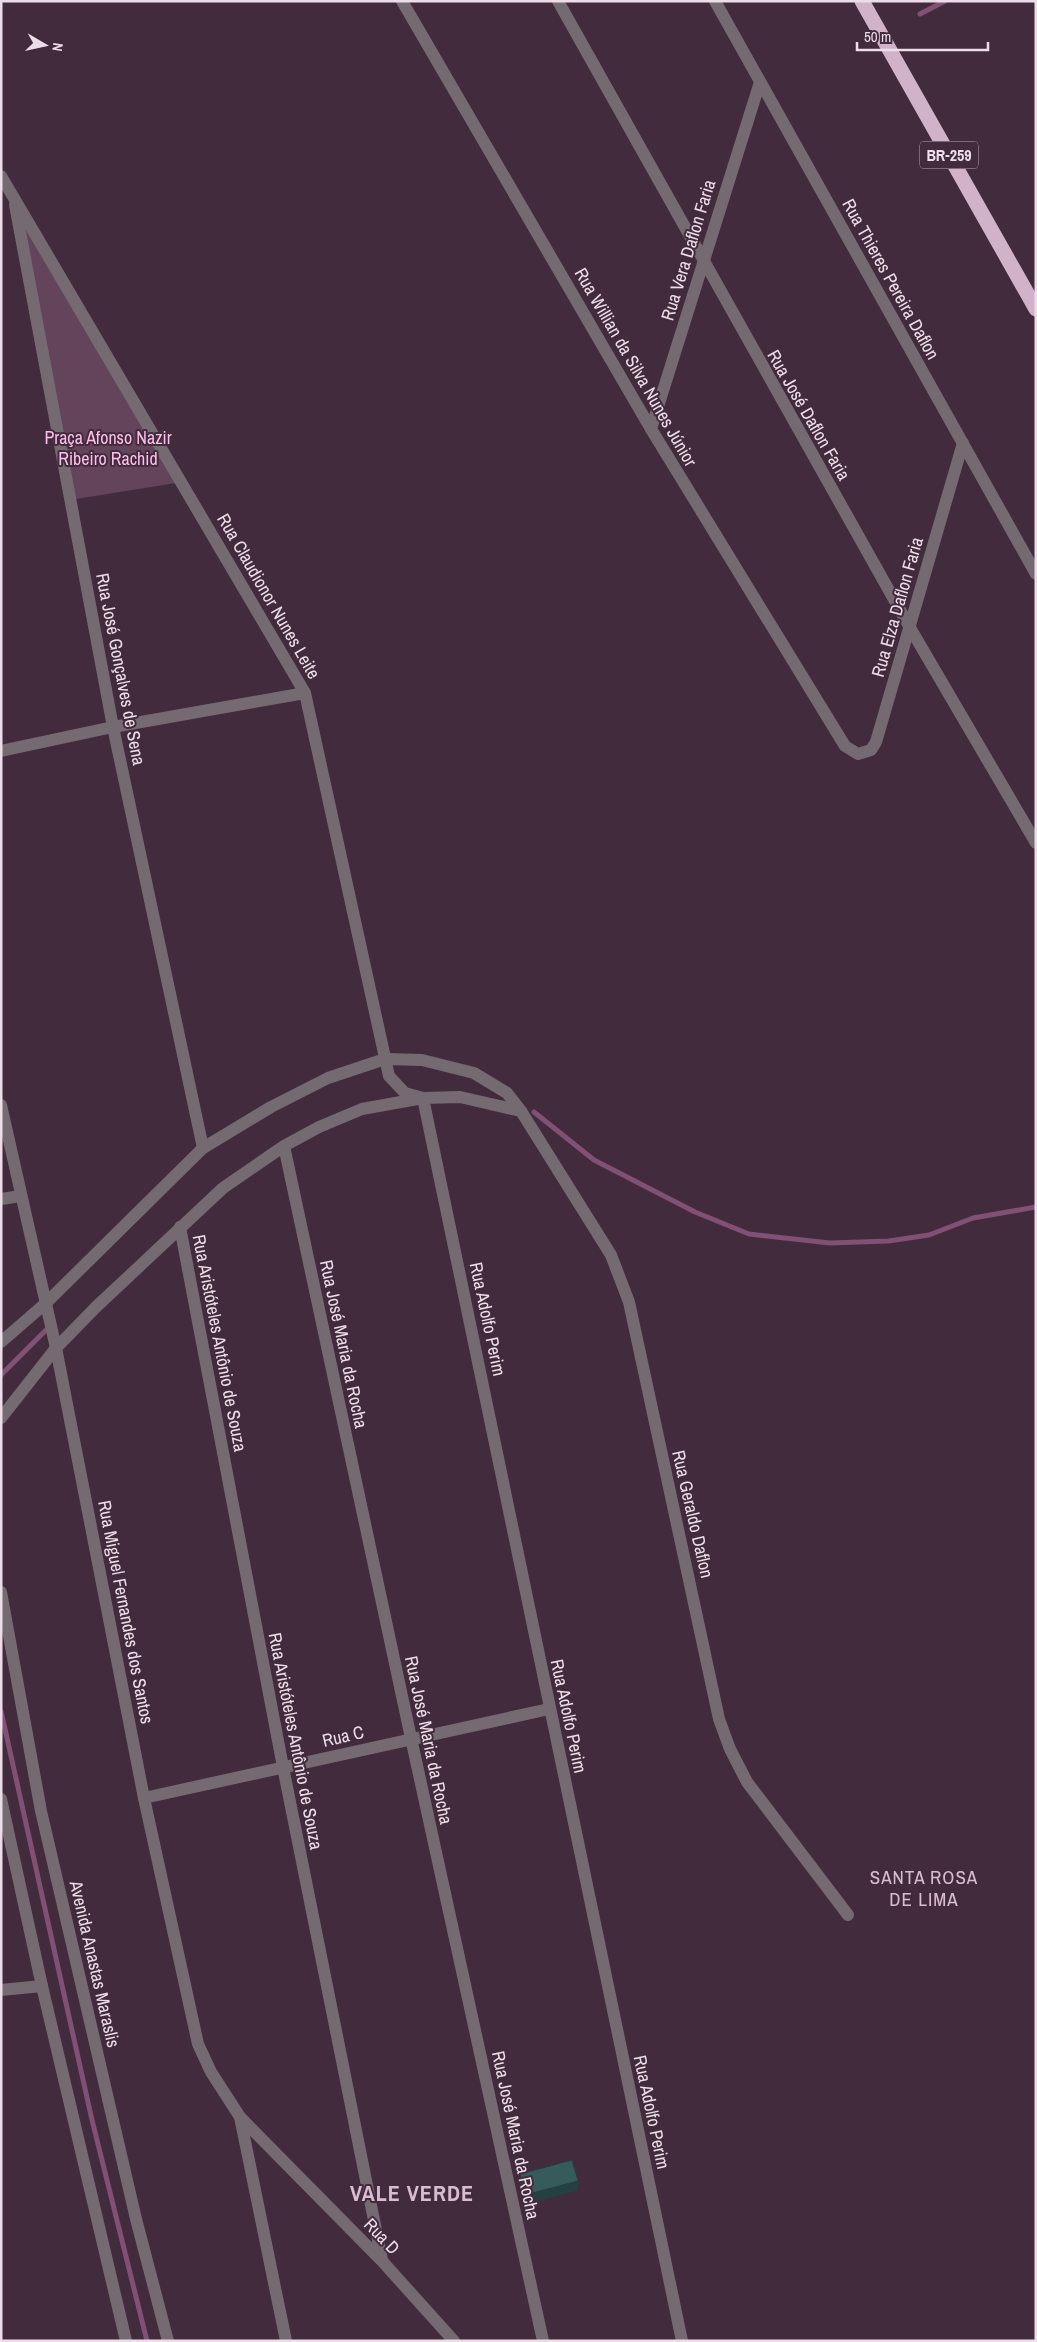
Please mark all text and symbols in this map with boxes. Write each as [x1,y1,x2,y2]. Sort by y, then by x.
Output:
north arrow [20,20,70,70]
scale bar [857,20,988,52]
text: 50 m [864,26,891,47]
text: N [48,42,67,53]
road number: BR-259 [920,142,978,168]
street label: Rua Vera Daflon Faria [655,176,721,324]
street label: Rua Thieres Pereira Daflon [836,194,946,364]
street label: Rua Willian da Silva Nunes Júnior [569,263,703,471]
street label: Rua José Daflon Faria [761,345,857,485]
park label: Praça Afonso Nazir Ribeiro Rachid [44,425,172,471]
street label: Rua Claudionor Nunes Leite [211,509,327,683]
street label: Rua Elza Daflon Faria [865,534,929,680]
street label: Rua José Gonçalves de Sena [90,571,152,767]
street label: Rua Aristóteles Antônio de Souza [187,1232,253,1454]
street label: Rua José Maria da Rocha [314,1258,374,1430]
street label: Rua Adolfo Perim [464,1260,512,1378]
street label: Rua Geraldo Daflon [666,1448,720,1580]
street label: Rua Miguel Fernandes dos Santos [92,1498,160,1726]
street label: Rua Aristóteles Antônio de Souza [263,1630,329,1852]
street label: Rua José Maria da Rocha [399,1654,459,1826]
street label: Rua Adolfo Perim [545,1657,593,1775]
street label: Rua C [320,1719,366,1753]
district label: SANTA ROSA DE LIMA [870,1864,978,1912]
street label: Avenida Anastas Maraslis [63,1877,126,2050]
street label: Rua José Maria da Rocha [486,2049,546,2221]
street label: Rua Adolfo Perim [628,2053,676,2171]
district label: VALE VERDE [350,2178,474,2208]
street label: Rua D [358,2212,406,2260]

